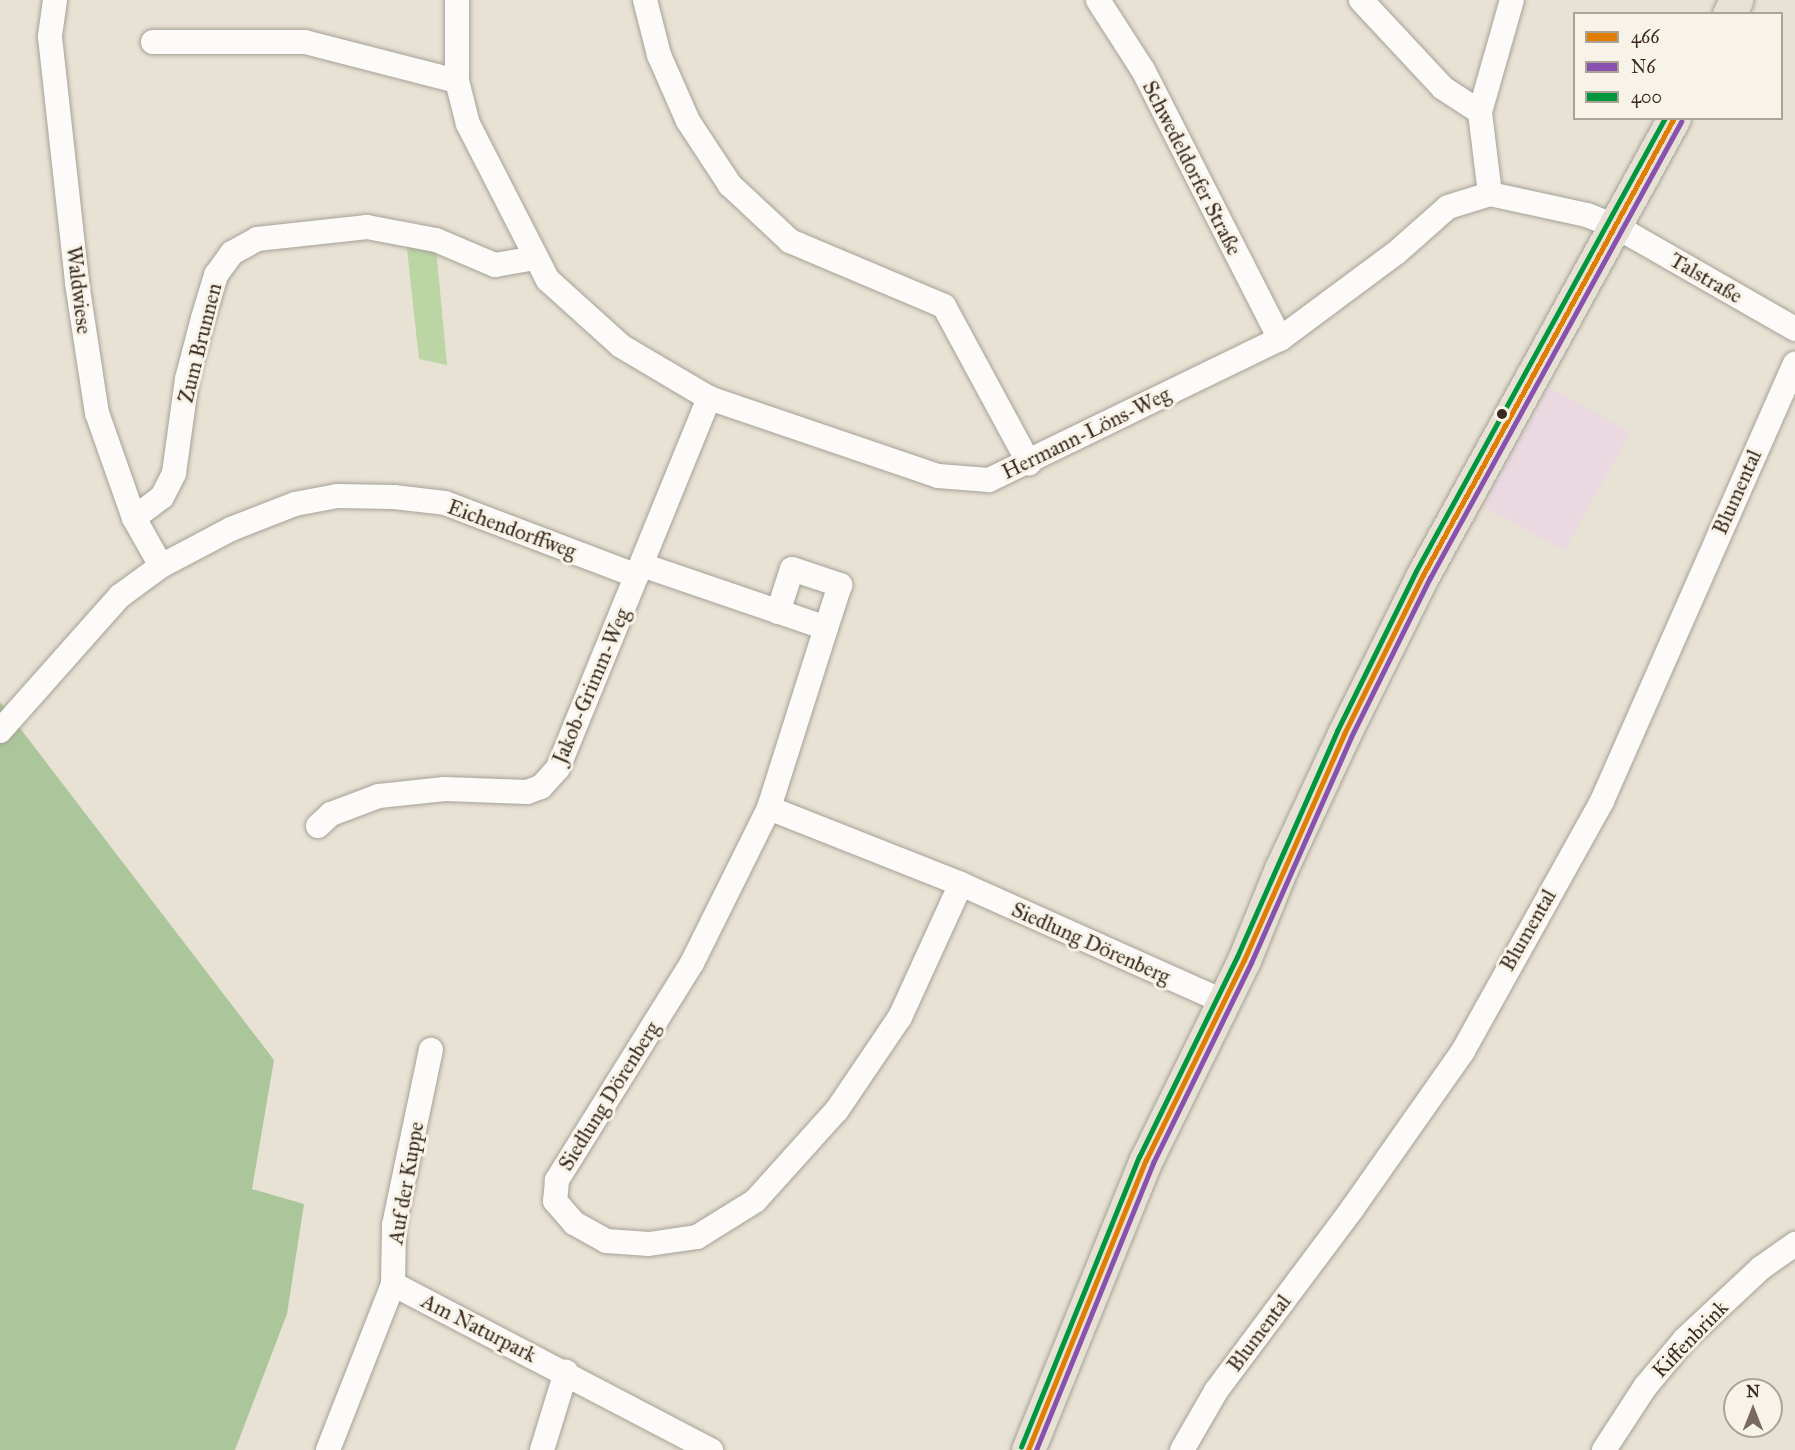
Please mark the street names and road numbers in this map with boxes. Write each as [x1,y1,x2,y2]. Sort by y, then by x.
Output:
street label: Schwedeldorfer Straße [1137,76,1247,260]
street label: Waldwiese [61,245,97,335]
street label: Talstraße [1665,247,1747,309]
street label: Zum Brunnen [173,281,227,405]
street label: Hermann-Löns-Weg [998,381,1174,485]
street label: Blumental [1707,446,1767,538]
street label: Eichendorffweg [444,494,580,564]
street label: Jakob-Grimm-Weg [547,604,635,768]
street label: Blumental [1495,885,1561,975]
street label: Siedlung Dörenberg [1008,897,1174,989]
street label: Siedlung Dörenberg [553,1017,665,1175]
street label: Auf der Kuppe [383,1120,429,1246]
street label: Am Naturpark [417,1288,541,1368]
street label: Blumental [1222,1289,1296,1377]
street label: Kiffenbrink [1647,1295,1733,1383]

